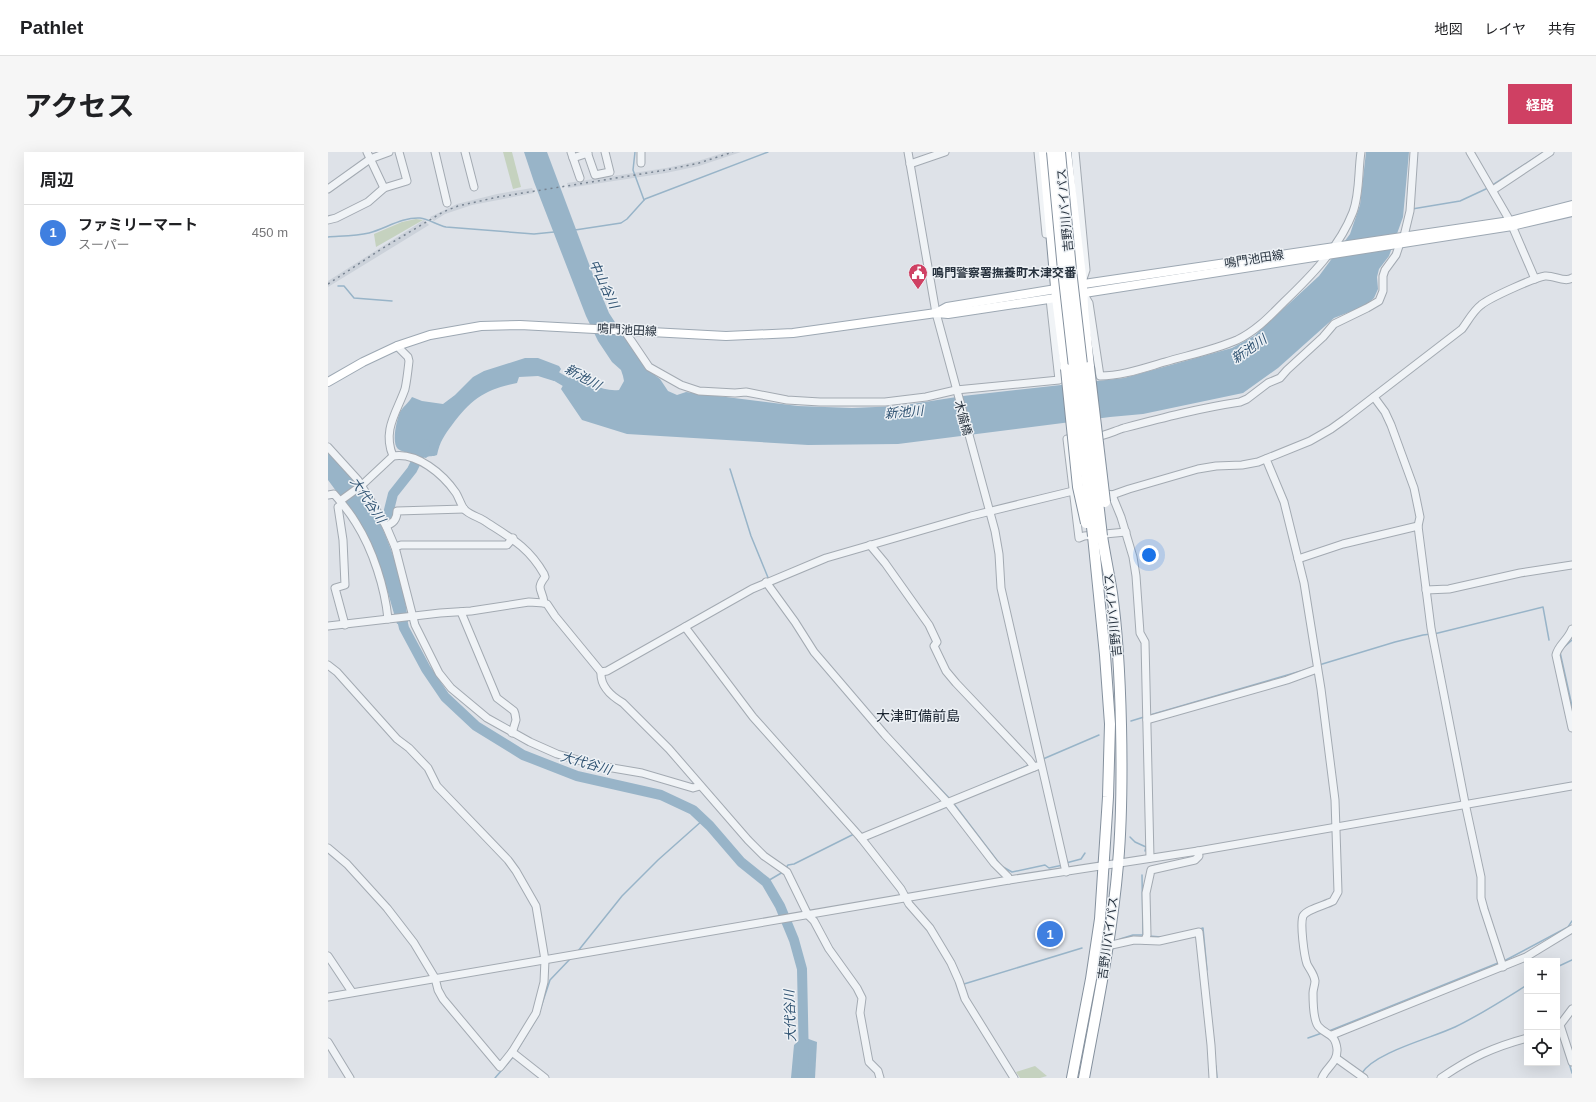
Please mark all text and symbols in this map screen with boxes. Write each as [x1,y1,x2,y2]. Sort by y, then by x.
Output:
text: Pathlet [20,17,83,38]
text: 地図 [1434,21,1462,37]
text: レイヤ [1484,21,1526,37]
text: 共有 [1548,21,1576,37]
button: 経路 [1508,84,1572,124]
text: アクセス [24,91,135,122]
street label: 吉野川バイパス [1054,168,1076,252]
text: 周辺 [40,171,74,190]
text: ファミリーマート [78,216,198,233]
text: 1 [49,225,57,240]
text: 450 m [252,225,288,240]
text: スーパー [78,237,130,252]
street label: 鳴門池田線 [1223,247,1285,271]
water label: 中山谷川 [586,257,623,313]
public building icon: 鳴門警察署撫養町木津交番 [907,262,929,290]
place label: 鳴門警察署撫養町木津交番 [932,266,1077,280]
street label: 鳴門池田線 [597,321,657,339]
water label: 新池川 [1229,331,1271,366]
water label: 新池川 [562,361,605,394]
street label: 木備橋 [952,399,974,437]
water label: 新池川 [884,403,926,421]
water label: 大代谷川 [347,474,390,527]
your location [1139,545,1159,565]
street label: 吉野川バイパス [1102,573,1124,657]
district label: 大津町備前島 [876,708,960,724]
water label: 大代谷川 [559,749,615,778]
street label: 吉野川バイパス [1095,896,1121,980]
pin: 1 [1037,919,1063,949]
map controls [1524,958,1560,1066]
button: + [1524,958,1560,994]
water label: 大代谷川 [782,988,798,1042]
button: − [1524,994,1560,1030]
button: locate [1524,1030,1560,1066]

